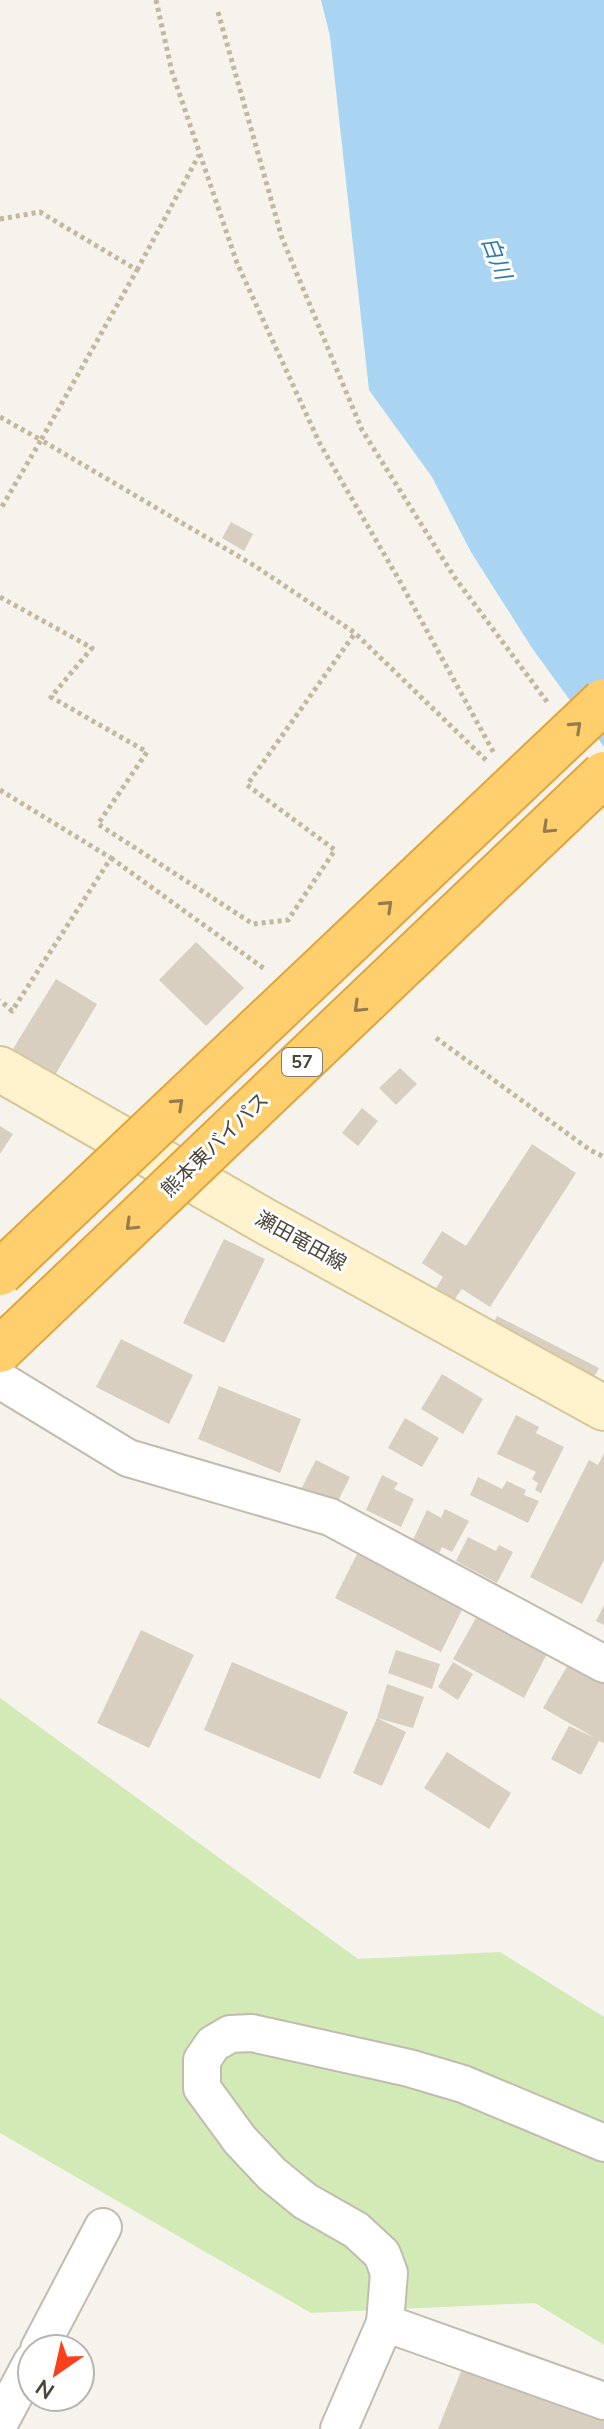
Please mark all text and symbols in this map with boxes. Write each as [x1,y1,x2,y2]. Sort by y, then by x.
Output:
water label: 白川 [474,232,519,286]
one-way arrow [567,722,581,737]
one-way arrow [542,818,557,832]
one-way arrow [378,901,393,915]
one-way arrow [354,998,369,1012]
road number: 57 [282,1048,322,1076]
street label: 熊本東バイパス [155,1087,275,1203]
one-way arrow [169,1100,184,1114]
street label: 瀬田竜田線 [251,1205,351,1277]
one-way arrow [126,1216,140,1231]
north arrow [16,2333,96,2413]
text: N [30,2372,61,2406]

